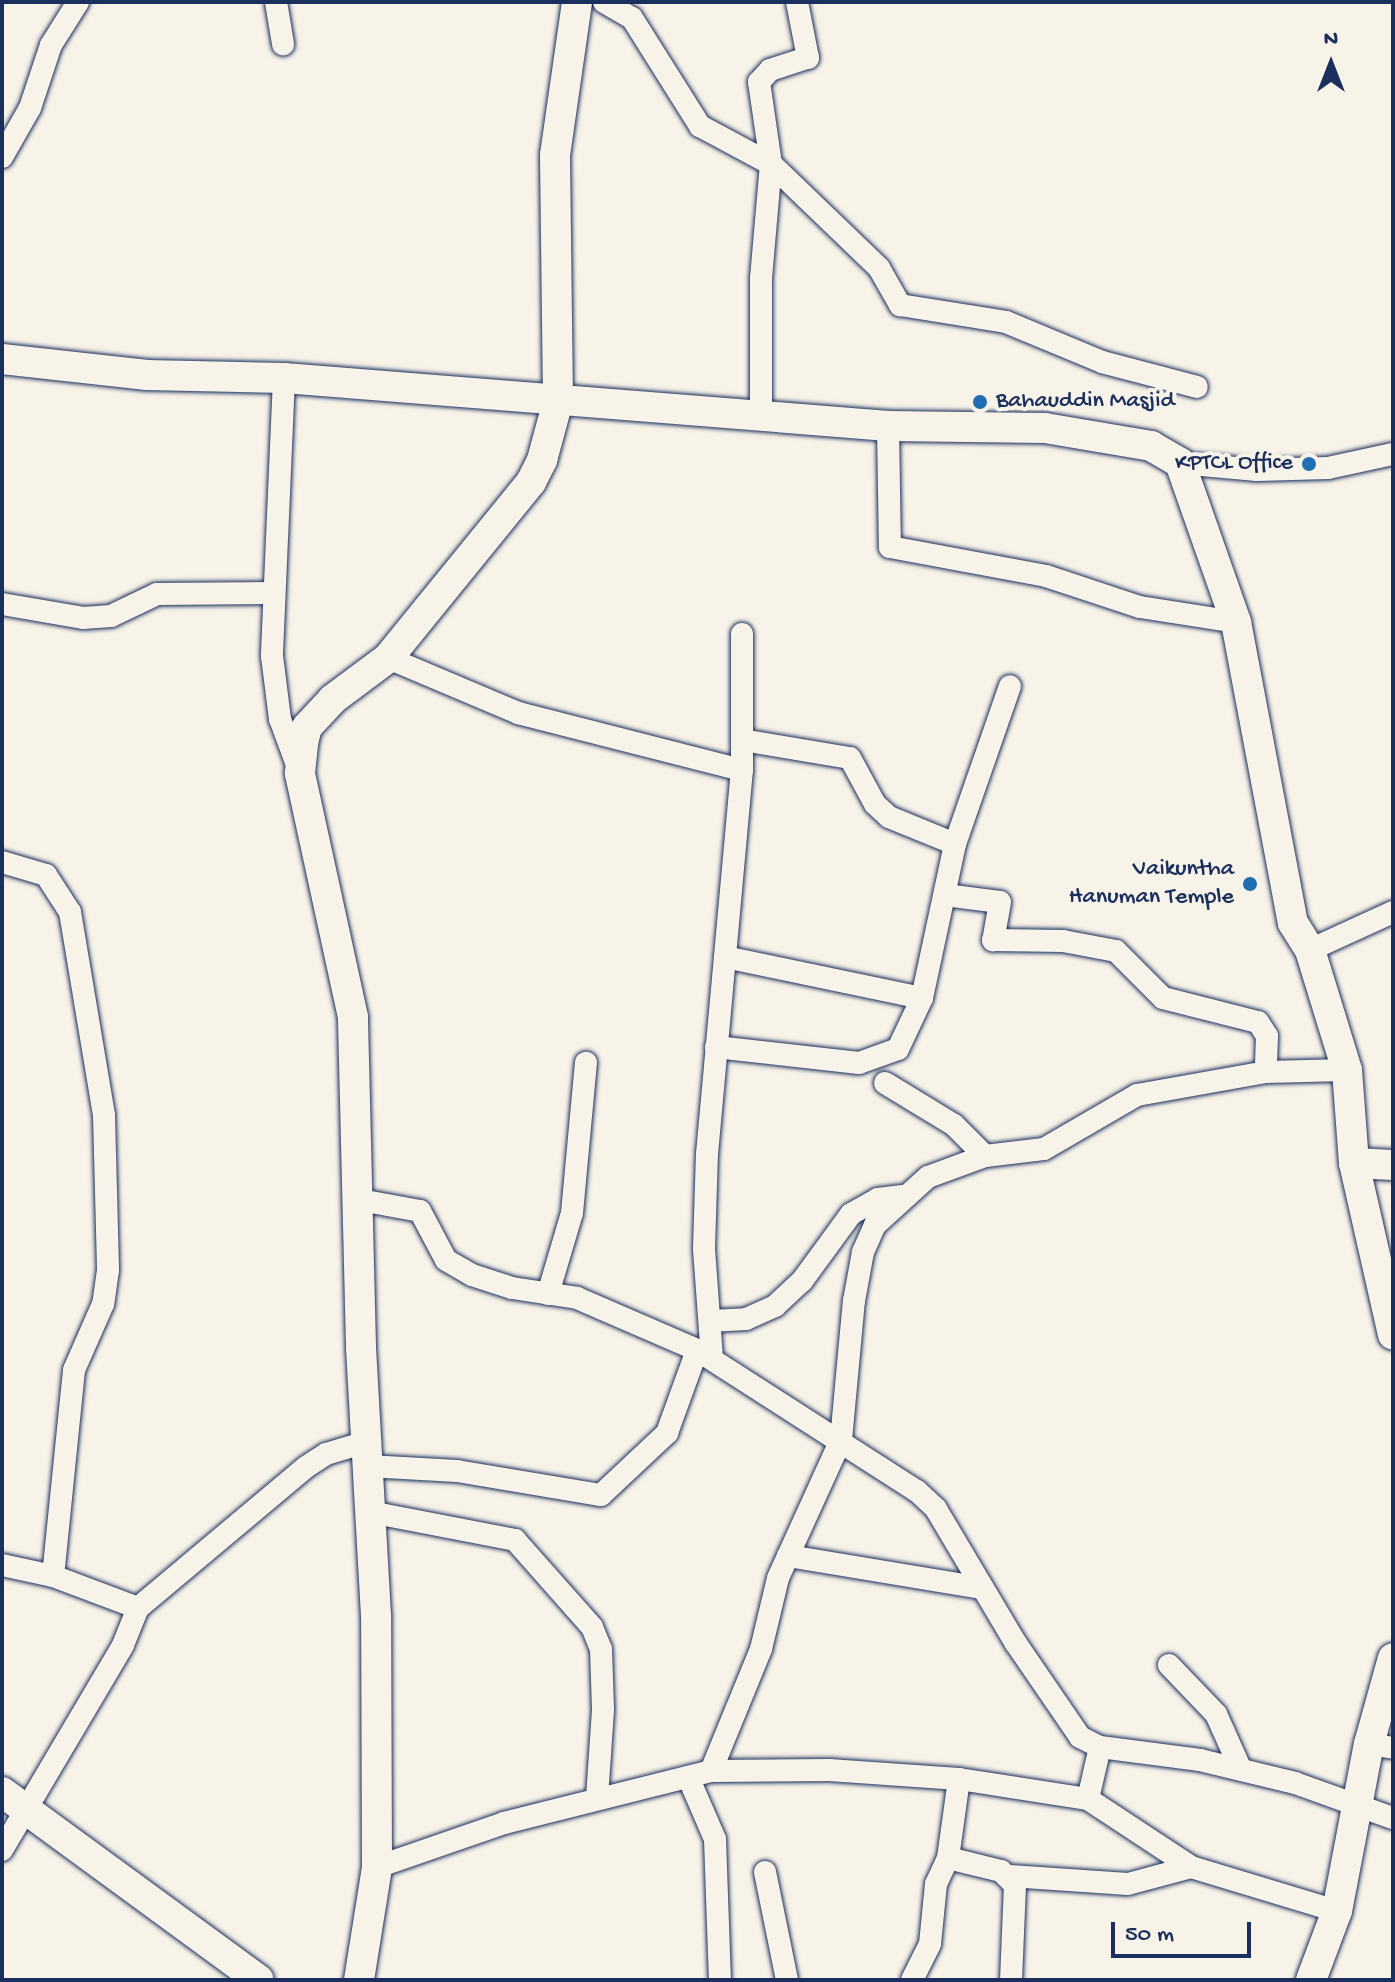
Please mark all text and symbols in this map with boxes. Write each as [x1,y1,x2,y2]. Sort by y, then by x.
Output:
north arrow [1291,24,1371,104]
text: N [1324,27,1338,53]
place label: Bahauddin Masjid [996,388,1175,416]
marker: Bahauddin Masjid [971,393,989,411]
place label: KPTCL Office [1175,450,1293,478]
marker: KPTCL Office [1300,455,1318,473]
place label: Vaikuntha Hanuman Temple [1069,856,1234,912]
marker: Vaikuntha Hanuman Temple [1241,875,1259,893]
scale bar [1115,1906,1255,1956]
text: 50 m [1125,1921,1174,1950]

